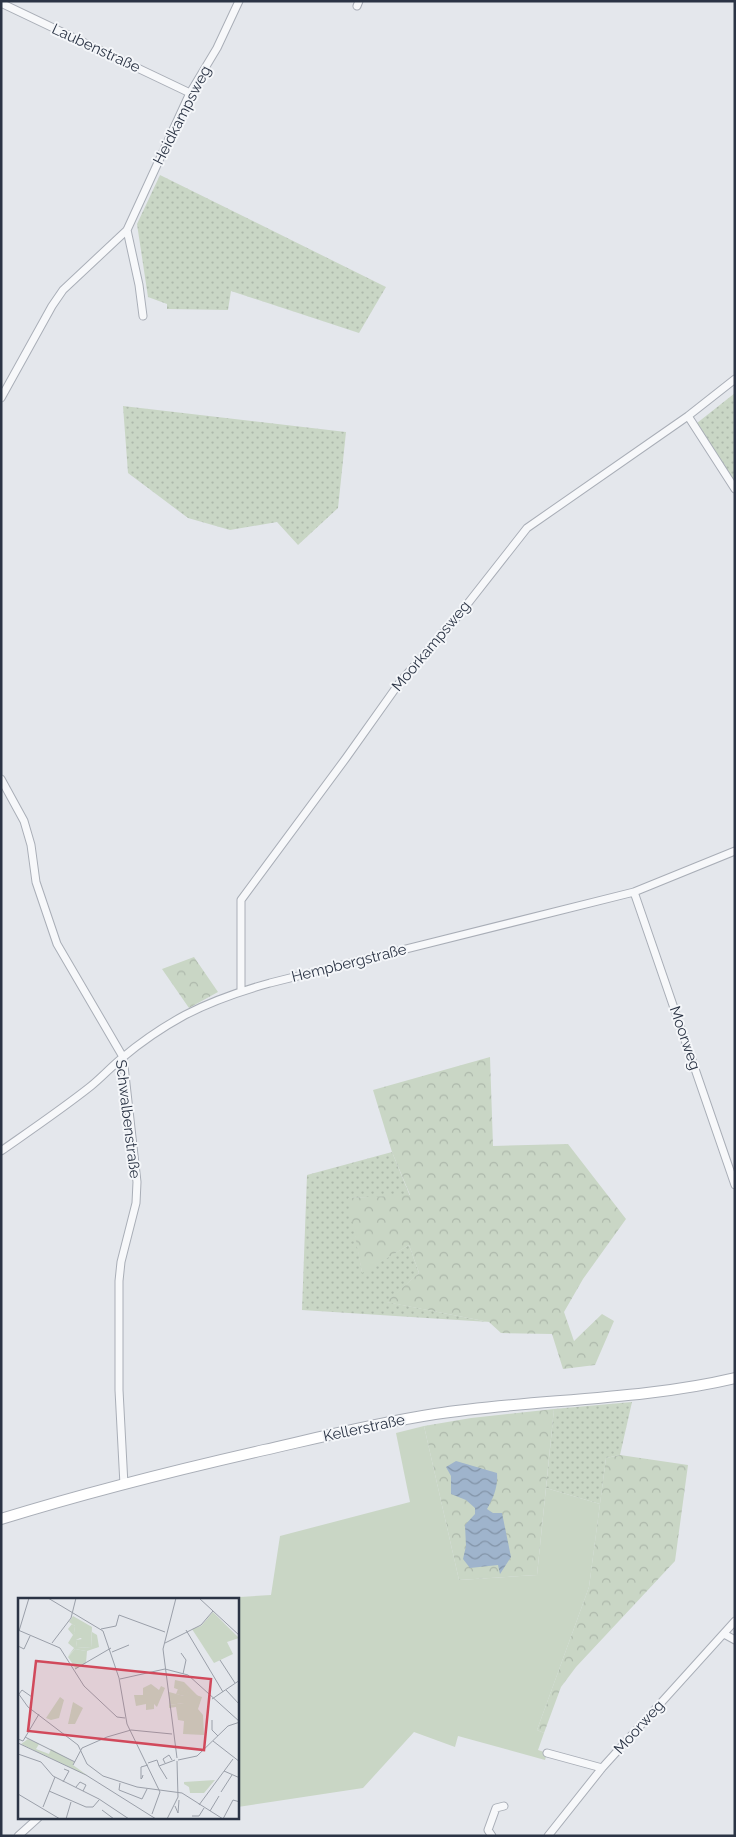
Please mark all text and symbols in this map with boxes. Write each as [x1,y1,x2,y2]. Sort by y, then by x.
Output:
street label: Laubenstraße [49,20,143,76]
street label: Heidkampsweg [149,63,215,167]
street label: Moorkampsweg [388,597,474,695]
street label: Hempbergstraße [290,940,409,986]
street label: Moorweg [666,1004,704,1072]
street label: Schwalbenstraße [112,1058,144,1180]
street label: Kellerstraße [322,1411,407,1445]
inset map [18,1598,239,1820]
street label: Moorweg [610,1696,668,1758]

